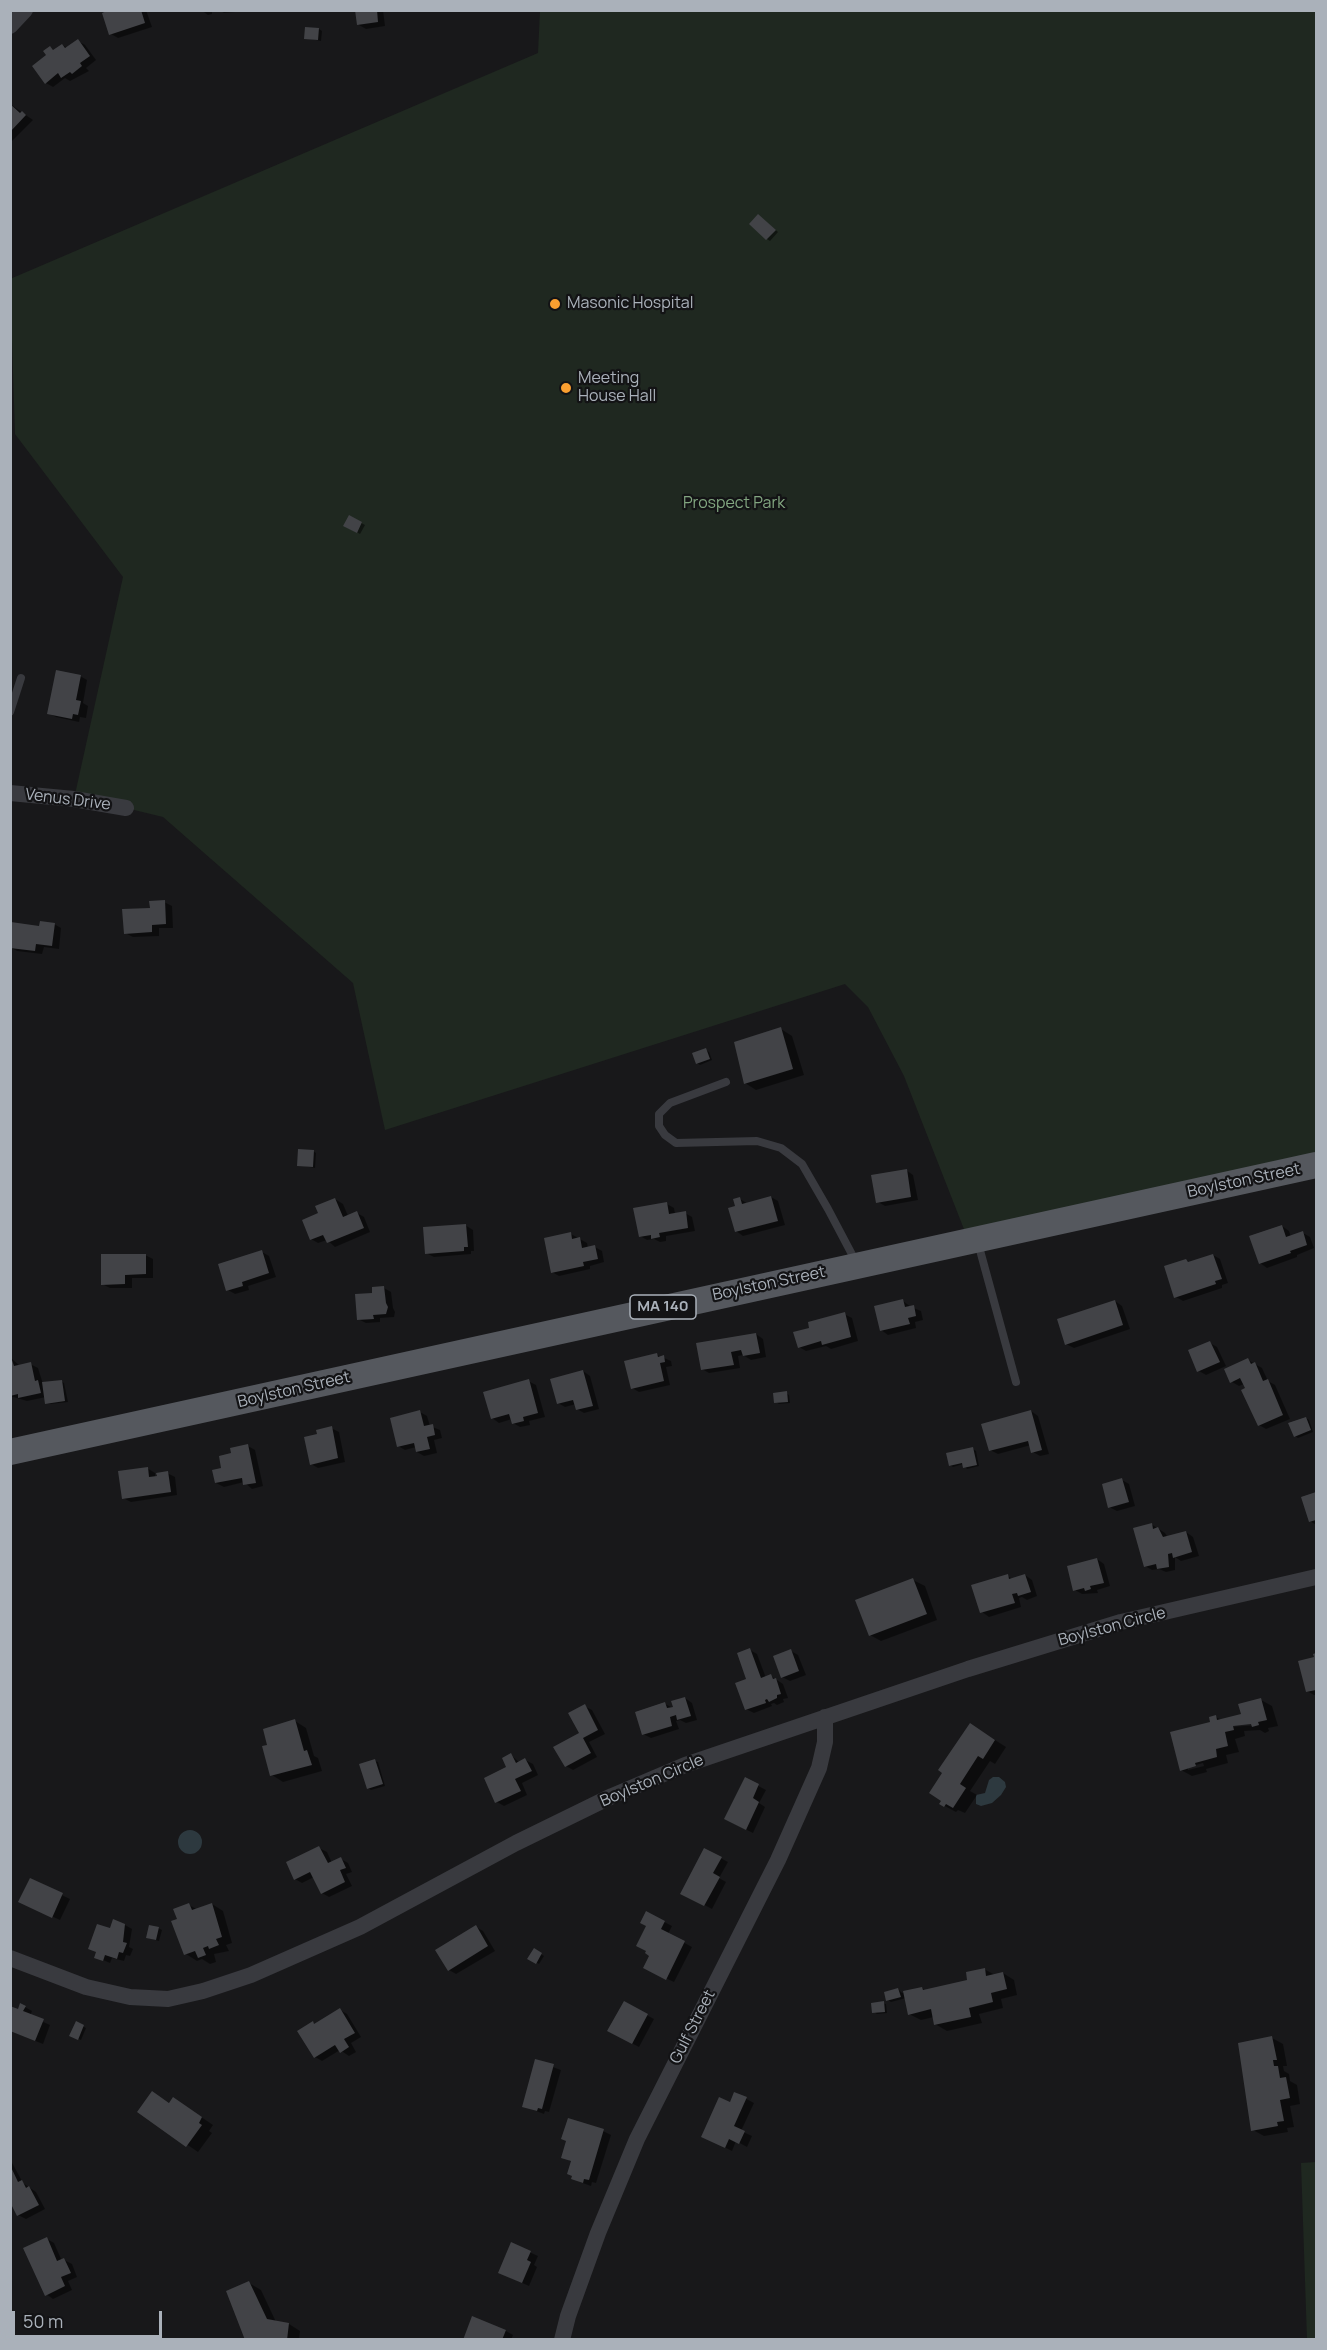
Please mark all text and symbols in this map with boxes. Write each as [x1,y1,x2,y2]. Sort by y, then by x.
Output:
place label: Masonic Hospital [567,294,693,314]
marker: Masonic Hospital [548,297,562,311]
place label: Meeting House Hall [578,369,656,407]
marker: Meeting House Hall [559,381,573,395]
park label: Prospect Park [683,494,785,514]
street label: Venus Drive [24,785,112,815]
street label: Boylston Street [1186,1160,1302,1202]
street label: Boylston Street [711,1263,827,1305]
road number: MA 140 [630,1295,696,1319]
street label: Boylston Street [236,1368,352,1412]
street label: Boylston Circle [1056,1603,1168,1651]
street label: Boylston Circle [597,1751,707,1811]
street label: Gulf Street [666,1987,720,2067]
scale bar [15,2299,165,2337]
text: 50 m [23,2309,63,2333]

